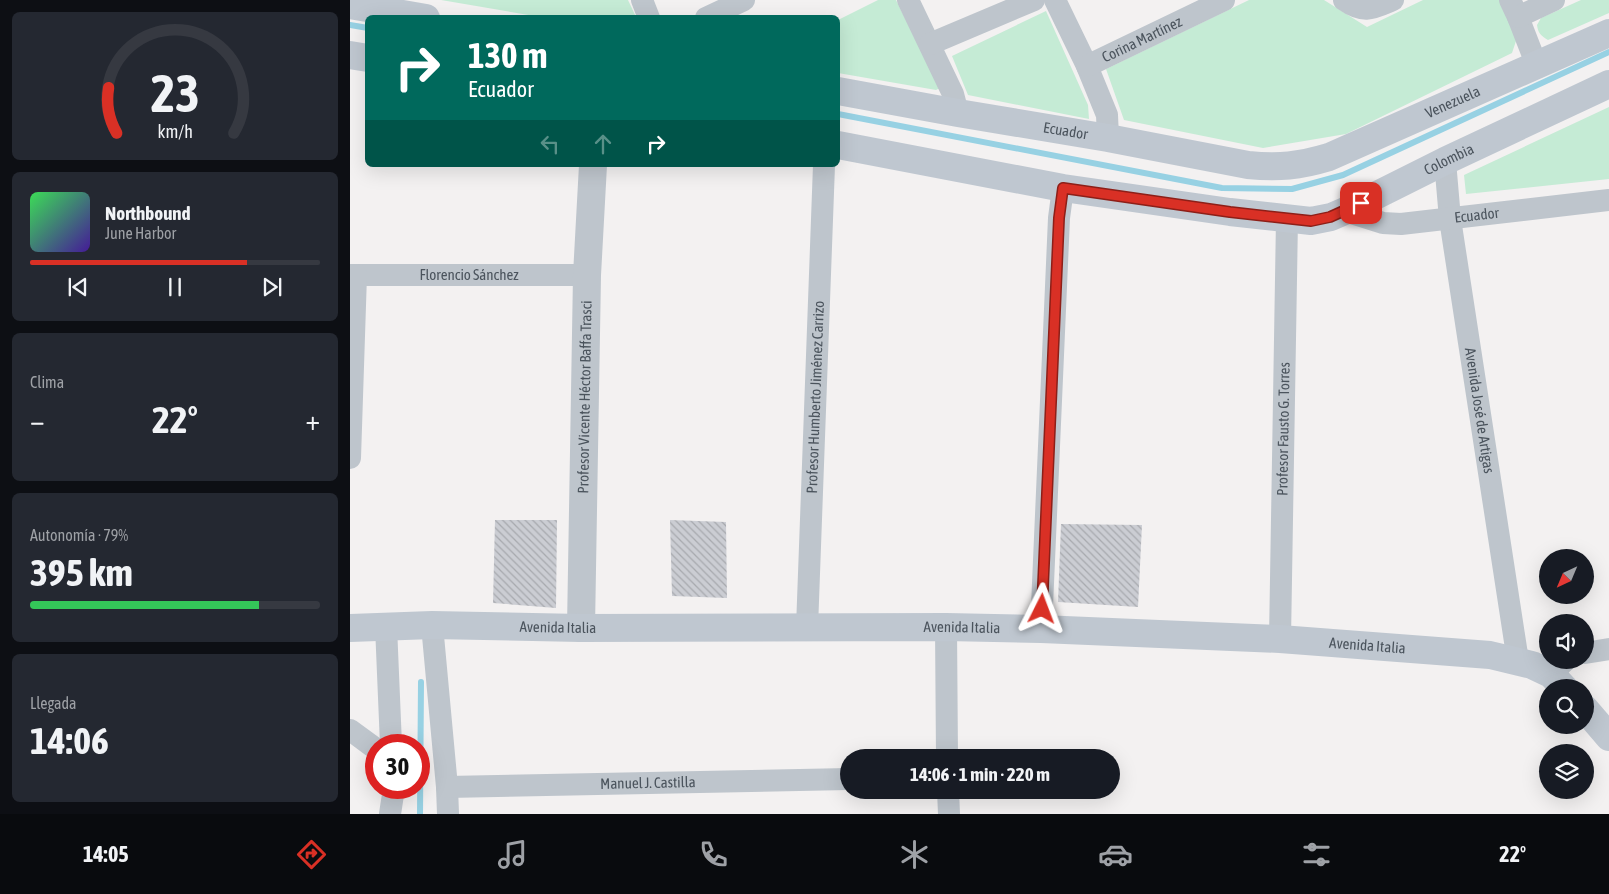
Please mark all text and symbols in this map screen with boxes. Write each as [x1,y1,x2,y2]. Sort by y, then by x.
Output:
street label: Corina Martínez [1099,12,1185,66]
icon: right [385,35,450,100]
text: 130 m [468,35,547,75]
text: 23 [151,63,199,123]
text: Ecuador [468,76,534,102]
street label: Venezuela [1422,82,1483,121]
street label: Ecuador [1042,118,1090,143]
text: km/h [157,121,193,142]
icon: left [536,130,564,158]
icon: ahead [589,130,617,158]
icon: right [642,130,670,158]
street label: Colombia [1421,140,1476,178]
pin [1340,182,1382,224]
icon: arrive [1347,189,1375,217]
text: Northbound [105,202,191,224]
street label: Ecuador [1453,204,1500,226]
text: June Harbor [105,224,176,242]
street label: Florencio Sánchez [419,266,519,283]
icon: previous [64,273,92,301]
icon: pause [161,273,189,301]
icon: next [258,273,286,301]
street label: Profesor Vicente Héctor Baffa Trasci [574,300,595,494]
street label: Profesor Humberto Jiménez Carrizo [803,300,827,494]
street label: Avenida José de Artigas [1462,346,1498,475]
street label: Profesor Fausto G. Torres [1273,362,1293,496]
text: Clima [30,373,64,391]
text: 22° [152,398,198,441]
text: − [30,404,45,436]
text: + [305,404,320,436]
text: Autonomía · 79% [30,526,128,544]
north arrow [1539,549,1594,604]
map controls [1539,549,1594,799]
text: 395 km [30,551,133,594]
position arrow [1015,582,1067,634]
button: sound [1539,614,1594,669]
street label: Avenida Italia [519,618,596,636]
street label: Avenida Italia [924,618,1000,636]
street label: Avenida Italia [1329,634,1406,657]
button: search [1539,679,1594,734]
text: Llegada [30,694,77,712]
text: 14:06 [30,719,109,762]
speed limit sign: 30 [365,734,430,799]
button: layers [1539,744,1594,799]
text: 14:06 · 1 min · 220 m [910,763,1050,785]
street label: Manuel J. Castilla [600,773,696,792]
icon: directions [294,837,329,872]
icon: music [495,837,530,872]
icon: phone [696,837,731,872]
icon: climate [897,837,932,872]
icon: car [1098,837,1133,872]
icon: filters [1299,837,1334,872]
text: 14:05 [83,841,129,867]
text: 22° [1499,841,1526,867]

